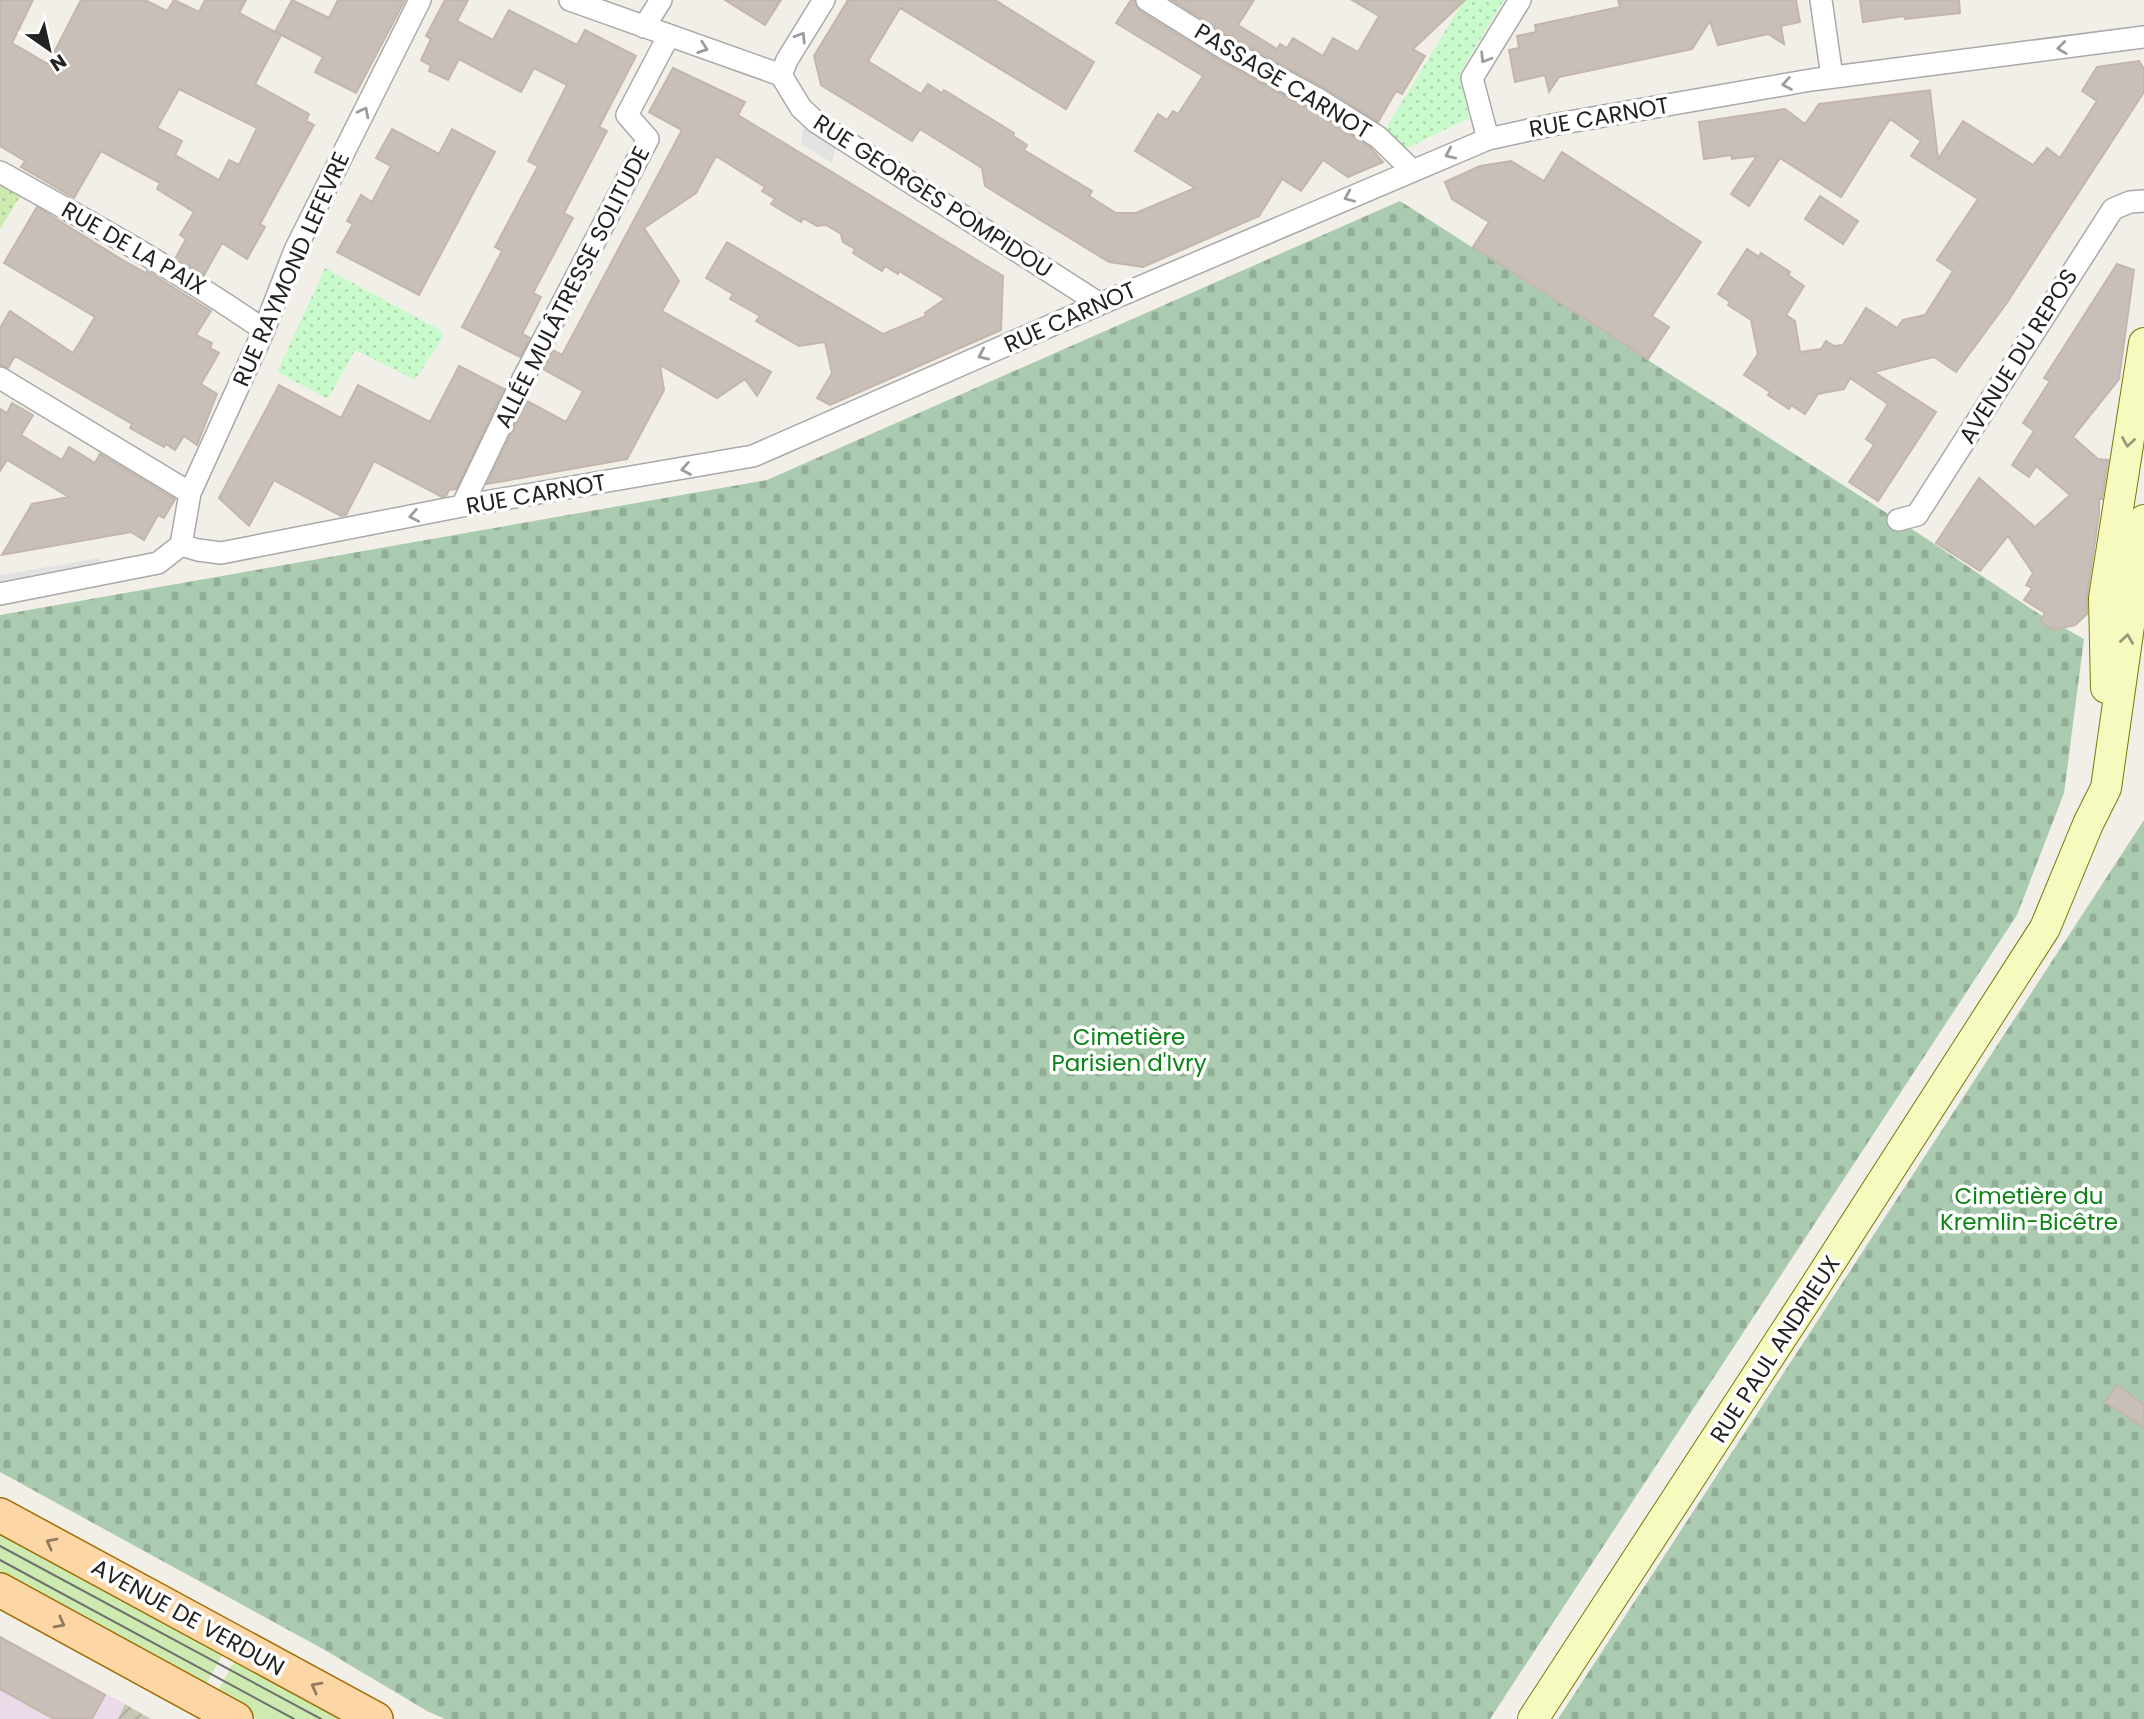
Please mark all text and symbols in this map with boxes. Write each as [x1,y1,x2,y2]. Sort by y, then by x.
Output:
north arrow [14,14,84,84]
street label: PASSAGE CARNOT [1189,15,1377,147]
one-way arrow [793,31,806,44]
one-way arrow [696,40,708,54]
one-way arrow [2056,40,2067,55]
text: N [45,47,72,78]
one-way arrow [1480,51,1493,64]
one-way arrow [1781,76,1793,91]
street label: RUE CARNOT [1527,89,1671,145]
one-way arrow [355,107,369,119]
street label: RUE GEORGES POMPIDOU [807,107,1059,285]
street label: ALLÉE MULÂTRESSE SOLITUDE [487,141,657,433]
one-way arrow [1444,146,1457,160]
street label: RUE RAYMOND LEFEVRE [225,147,357,391]
one-way arrow [1344,189,1356,203]
street label: RUE DE LA PAIX [56,194,212,302]
street label: AVENUE DU REPOS [1951,262,2085,450]
street label: RUE CARNOT [999,274,1141,360]
one-way arrow [977,347,990,361]
one-way arrow [2121,436,2136,448]
one-way arrow [680,461,692,476]
street label: RUE CARNOT [464,466,608,522]
one-way arrow [408,507,420,522]
one-way arrow [2119,633,2134,644]
park label: Cimetière Parisien d'Ivry [1051,1021,1207,1079]
park label: Cimetière du Kremlin-Bicêtre [1940,1180,2118,1238]
street label: RUE PAUL ANDRIEUX [1702,1249,1848,1449]
one-way arrow [46,1537,59,1551]
street label: AVENUE DE VERDUN [86,1551,290,1683]
one-way arrow [53,1615,65,1628]
one-way arrow [310,1681,323,1695]

